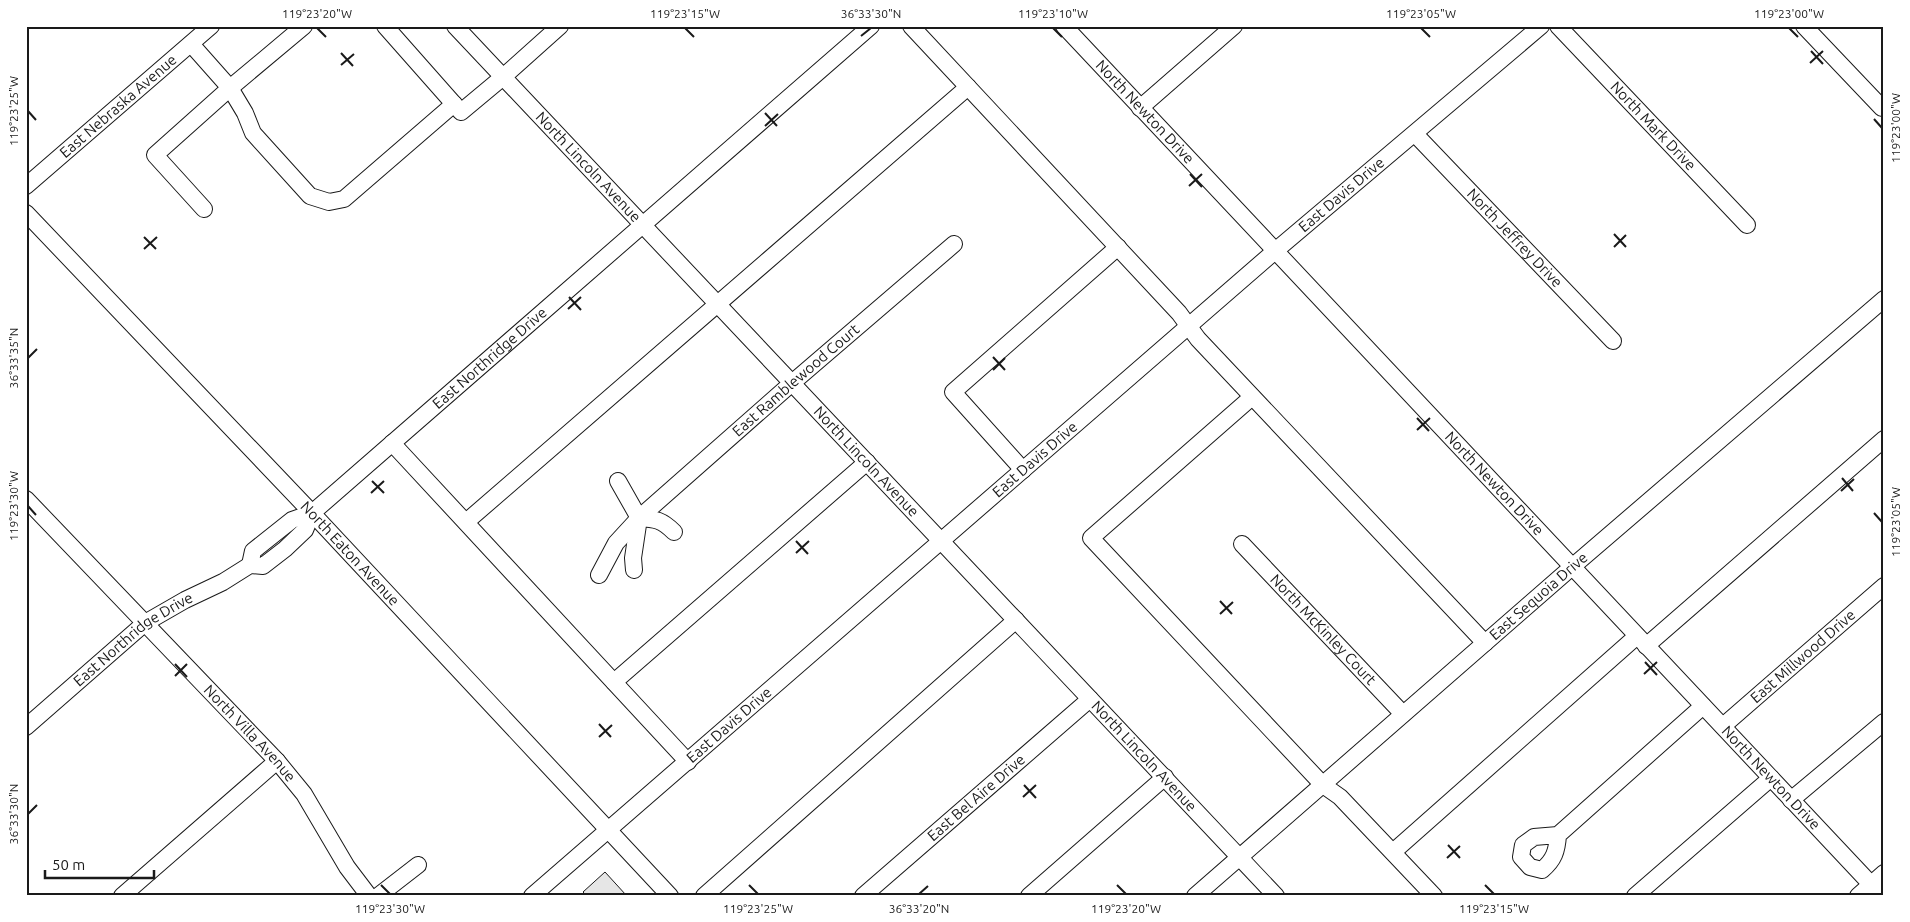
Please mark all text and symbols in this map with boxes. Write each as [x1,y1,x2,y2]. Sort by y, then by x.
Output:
text: 119°23'20"W [282,7,352,20]
text: 119°23'15"W [650,7,720,20]
text: 36°33'30"N [841,7,901,20]
text: 119°23'10"W [1018,7,1088,20]
text: 119°23'05"W [1386,7,1456,20]
text: 119°23'00"W [1754,7,1824,20]
street label: East Nebraska Avenue [56,51,180,161]
street label: North Newton Drive [1092,56,1198,167]
text: 119°23'25"W [7,76,20,146]
street label: North Mark Drive [1607,78,1700,174]
text: 119°23'00"W [1889,93,1902,163]
street label: North Lincoln Avenue [532,108,645,225]
street label: East Davis Drive [1295,153,1387,235]
street label: North Jeffrey Drive [1464,185,1566,291]
street label: East Northridge Drive [429,304,550,412]
street label: East Ramblewood Court [729,320,863,440]
text: 36°33'35"N [7,328,20,388]
street label: North Lincoln Avenue [810,403,922,520]
street label: East Davis Drive [989,418,1080,500]
street label: North Newton Drive [1442,428,1547,539]
text: 119°23'30"W [7,471,20,541]
text: 119°23'05"W [1889,487,1902,557]
street label: North Eaton Avenue [297,498,403,609]
street label: East Sequoia Drive [1486,548,1591,643]
street label: North McKinley Court [1267,571,1380,688]
street label: East Northridge Drive [70,589,195,689]
street label: East Millwood Drive [1747,606,1859,706]
street label: North Villa Avenue [201,681,299,785]
street label: East Davis Drive [683,683,775,766]
street label: North Lincoln Avenue [1088,697,1200,815]
street label: North Newton Drive [1719,722,1824,833]
street label: East Bel Aire Drive [924,750,1028,844]
text: 36°33'30"N [7,784,20,844]
scale bar [45,847,154,879]
text: 50 m [52,856,85,873]
text: 119°23'30"W [355,902,425,915]
text: 119°23'25"W [723,902,793,915]
text: 36°33'20"N [889,902,949,915]
text: 119°23'20"W [1091,902,1161,915]
text: 119°23'15"W [1459,902,1529,915]

